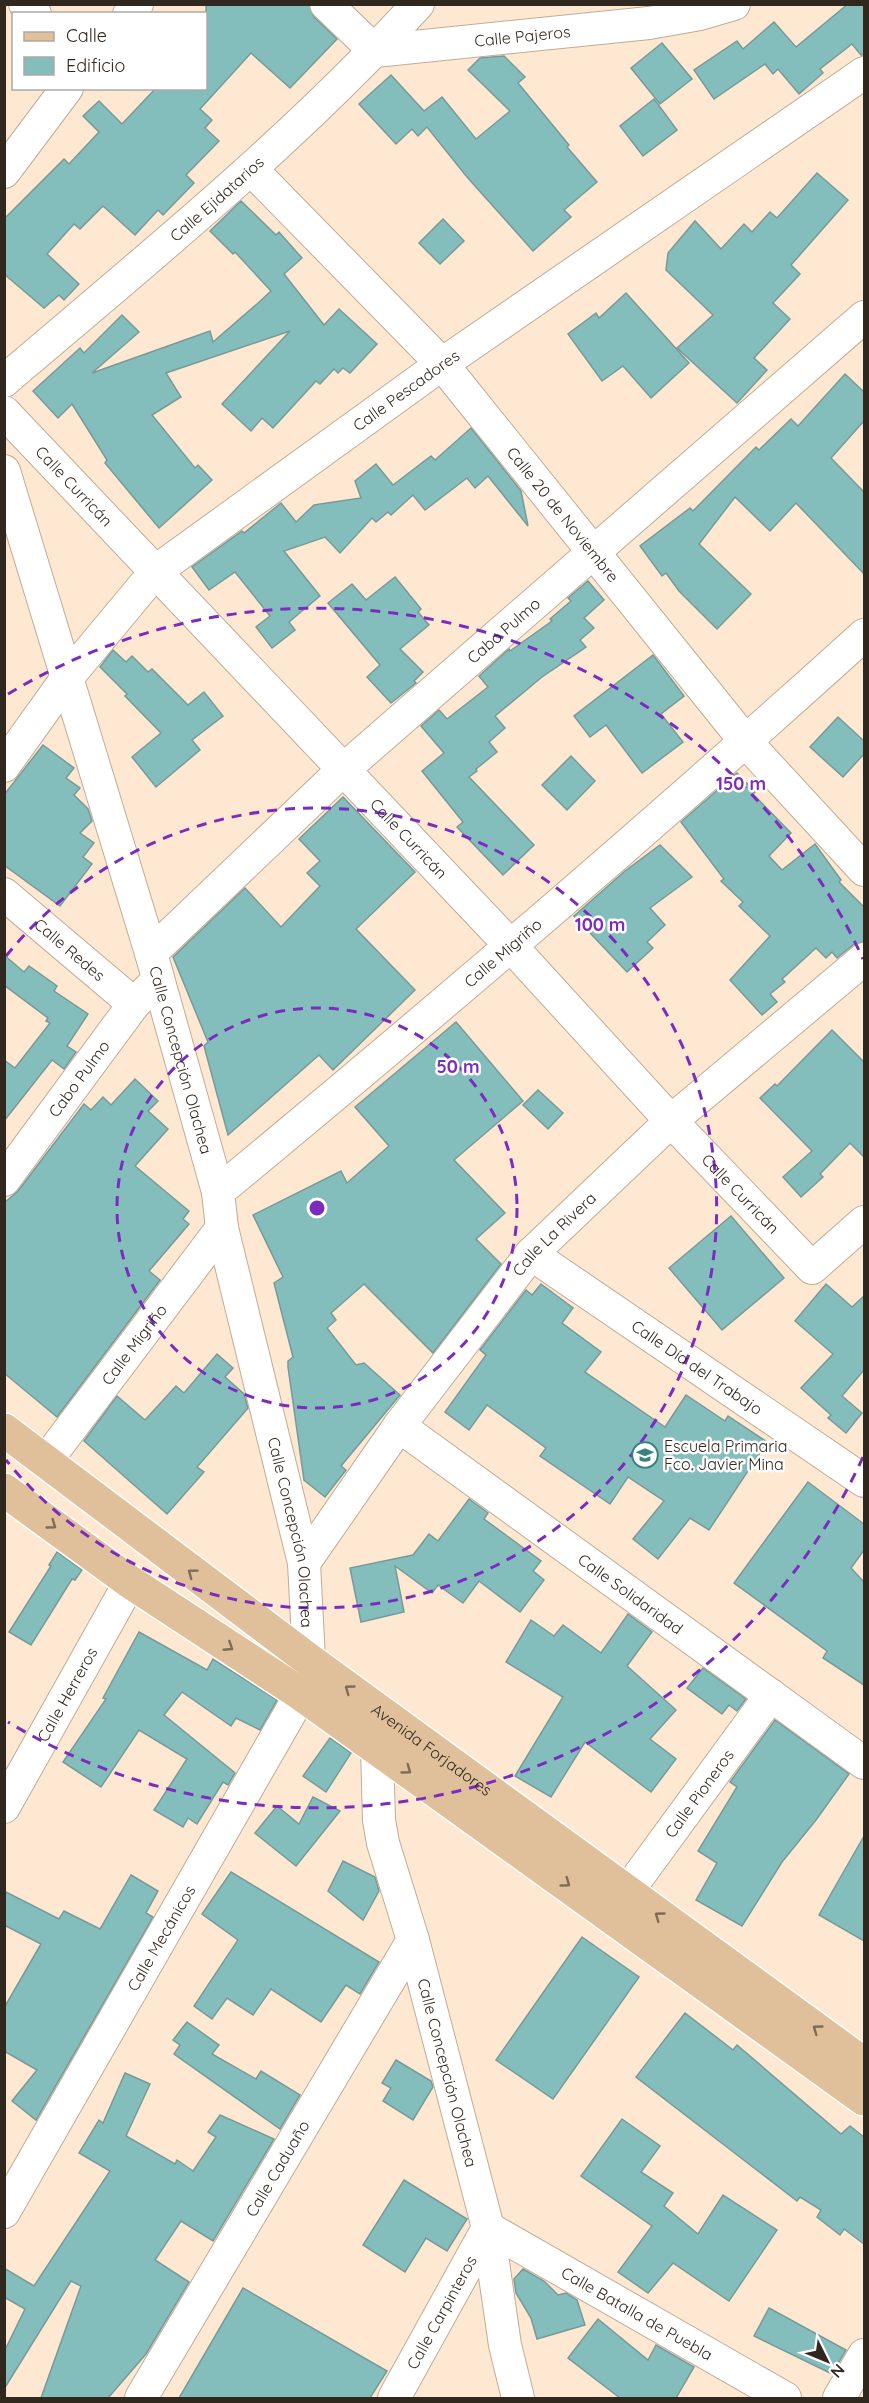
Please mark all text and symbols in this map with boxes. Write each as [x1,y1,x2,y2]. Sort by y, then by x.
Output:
legend [12,12,207,90]
street label: Calle Pajeros [473,21,571,51]
text: Calle [66,24,107,47]
text: Edificio [66,54,125,77]
street label: Calle Ejidatarios [165,152,268,246]
street label: Calle Pescadores [349,345,463,435]
street label: Calle Curricán [31,442,117,530]
street label: Calle 20 de Noviembre [503,443,623,586]
street label: Cabo Pulmo [463,593,544,668]
text: 150 m [716,772,766,795]
street label: Calle Curricán [366,794,452,883]
text: 100 m [575,913,625,936]
street label: Calle Redes [30,914,109,985]
street label: Calle Migriño [460,914,546,991]
street label: Calle Concepción Olachea [145,964,217,1156]
street label: Cabo Pulmo [44,1036,114,1121]
text: 50 m [436,1055,480,1078]
street label: Calle Curricán [698,1149,784,1238]
street label: Calle La Rivera [508,1188,600,1280]
centre of rings [307,1198,327,1218]
street label: Calle Migriño [97,1300,171,1389]
street label: Calle Día del Trabajo [628,1315,767,1419]
street label: Calle Concepción Olachea [264,1435,317,1628]
place label: Escuela Primaria Fco. Javier Mina [664,1436,787,1474]
school or university icon: Escuela Primaria Fco. Javier Mina [630,1440,660,1470]
one-way arrow [45,1517,56,1528]
street label: Calle Solidaridad [574,1549,687,1639]
one-way arrow [188,1569,199,1580]
one-way arrow [223,1640,234,1651]
street label: Calle Herreros [33,1644,102,1745]
one-way arrow [344,1685,355,1696]
street label: Avenida Forjadores [368,1699,496,1800]
street label: Calle Pioneros [660,1745,738,1842]
one-way arrow [401,1763,412,1774]
one-way arrow [559,1876,570,1887]
street label: Calle Mecánicos [123,1881,199,1995]
one-way arrow [654,1912,665,1923]
street label: Calle Concepción Olachea [413,1976,482,2169]
one-way arrow [813,2026,824,2037]
street label: Calle Caduaño [241,2117,314,2220]
street label: Calle Carpinteros [402,2252,481,2373]
street label: Calle Batalla de Puebla [558,2262,716,2365]
north arrow [797,2331,857,2391]
text: N [827,2360,849,2382]

